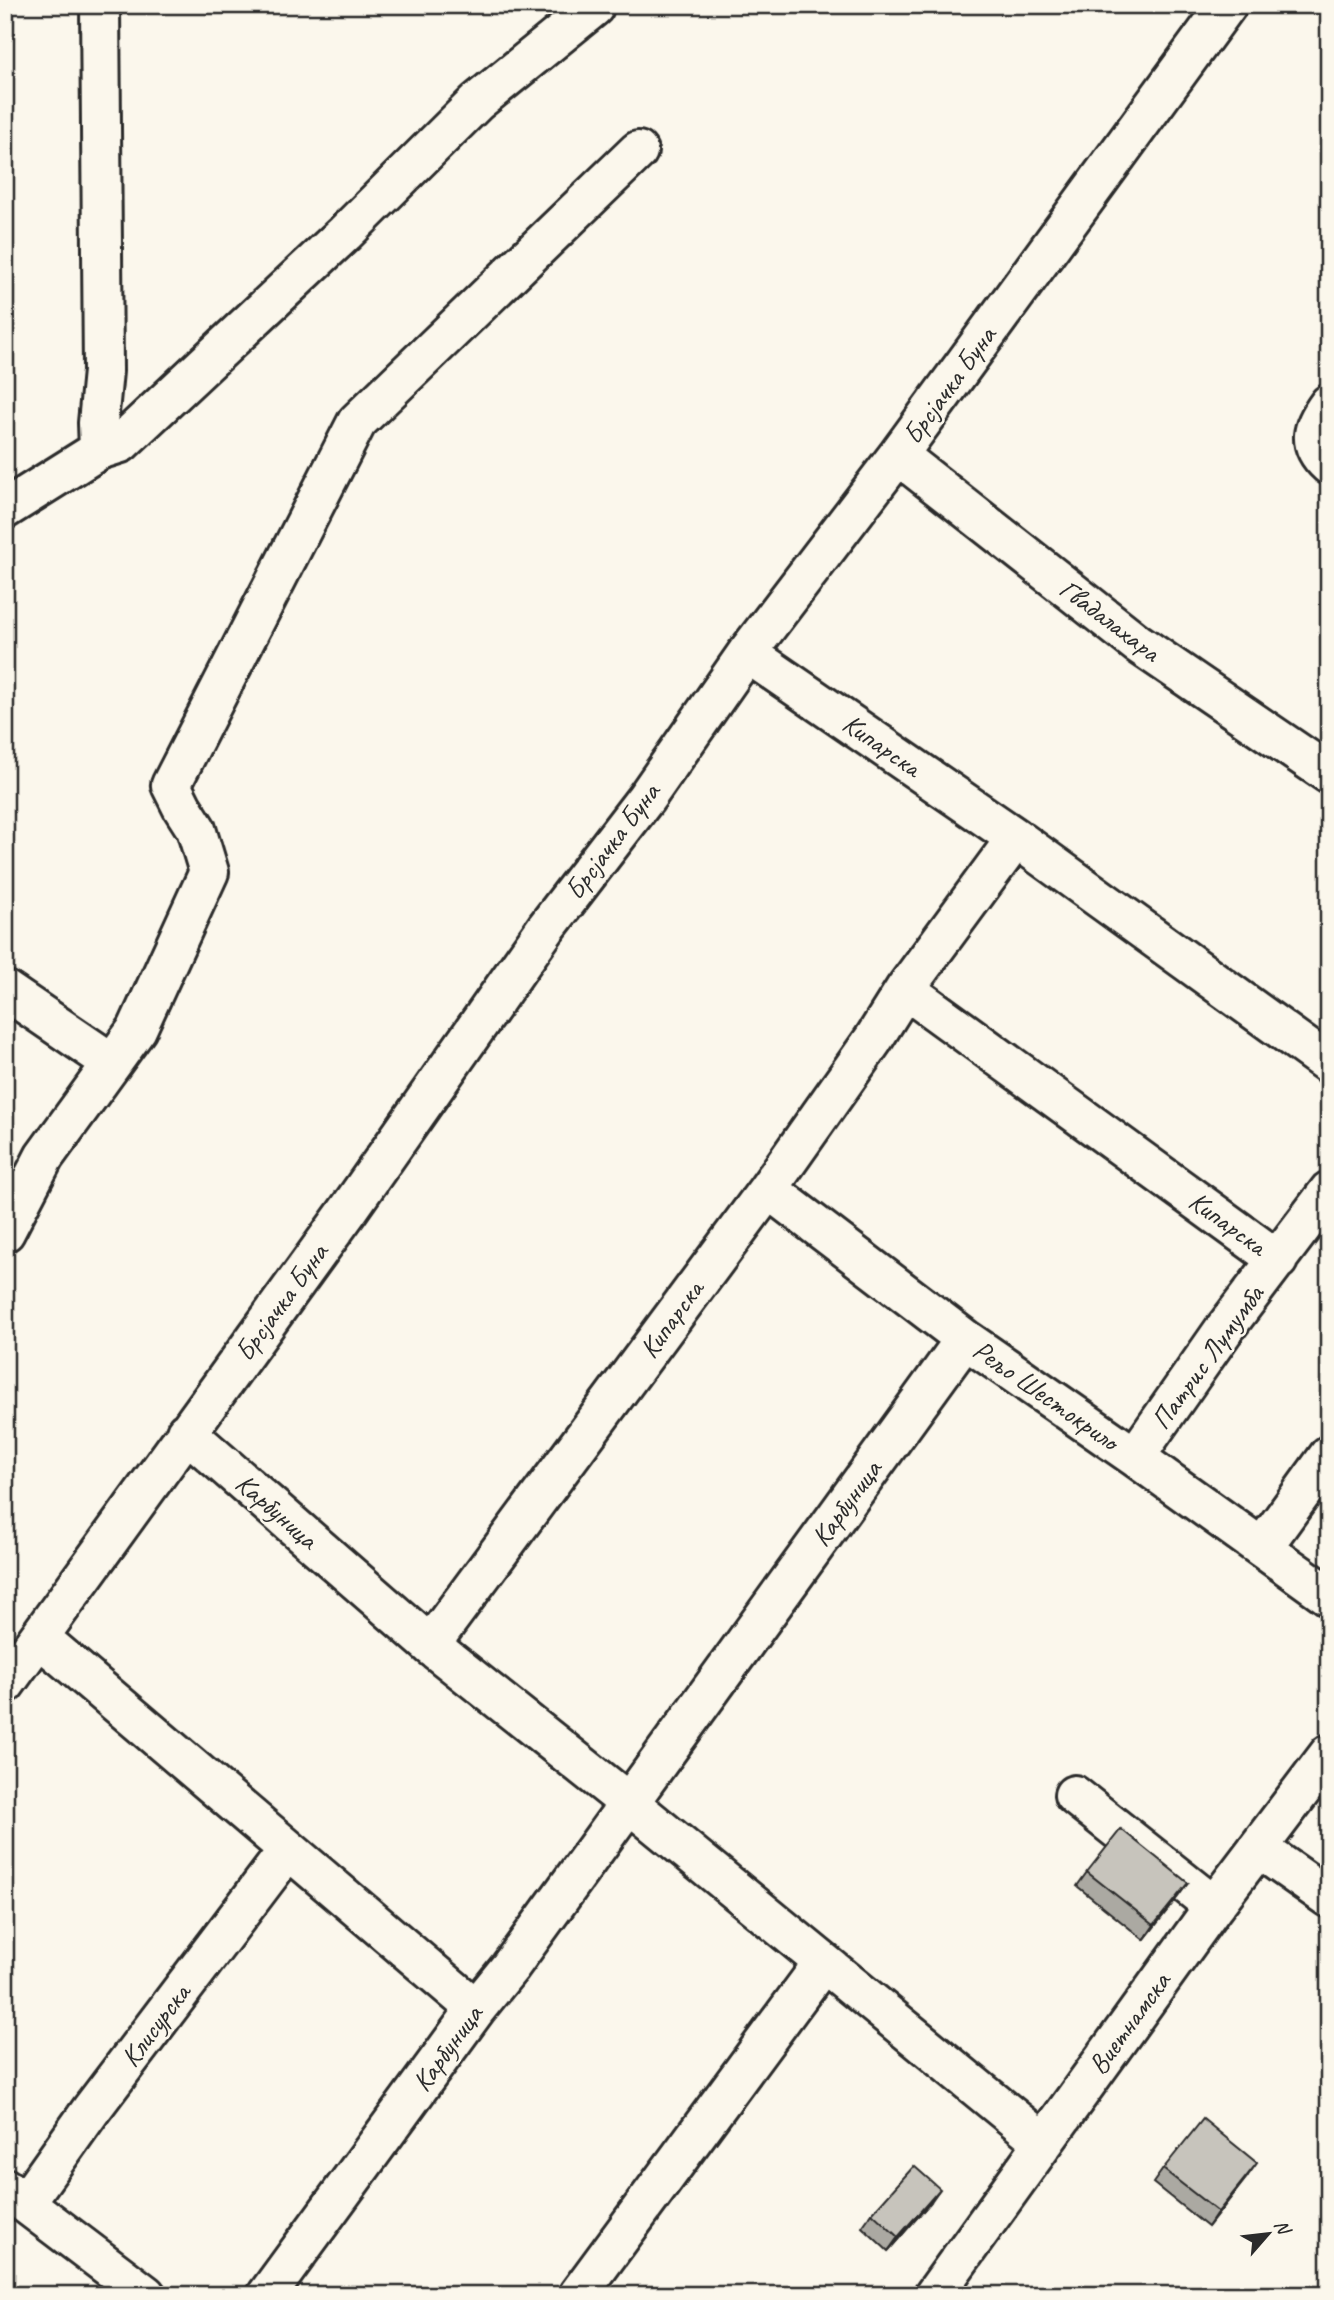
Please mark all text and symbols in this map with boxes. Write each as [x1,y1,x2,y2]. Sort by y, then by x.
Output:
street label: Брсјачка Буна [895,318,1004,451]
street label: Гвадалахара [1053,571,1169,670]
street label: Кипарска [836,706,930,786]
street label: Брсјачка Буна [557,774,668,906]
street label: Кипарска [1182,1183,1276,1264]
street label: Брсјачка Буна [227,1235,336,1368]
street label: Кипарска [631,1271,712,1365]
street label: Патрис Лумумба [1143,1277,1272,1436]
street label: Рељо Шестокрило [966,1332,1128,1460]
street label: Карбуница [803,1452,890,1553]
street label: Карбуница [228,1466,327,1558]
street label: Виетнамска [1080,1964,1179,2081]
street label: Клисурска [112,1975,199,2073]
street label: Карбуница [404,1997,491,2098]
north arrow [1232,2198,1302,2268]
text: N [1269,2216,1297,2240]

